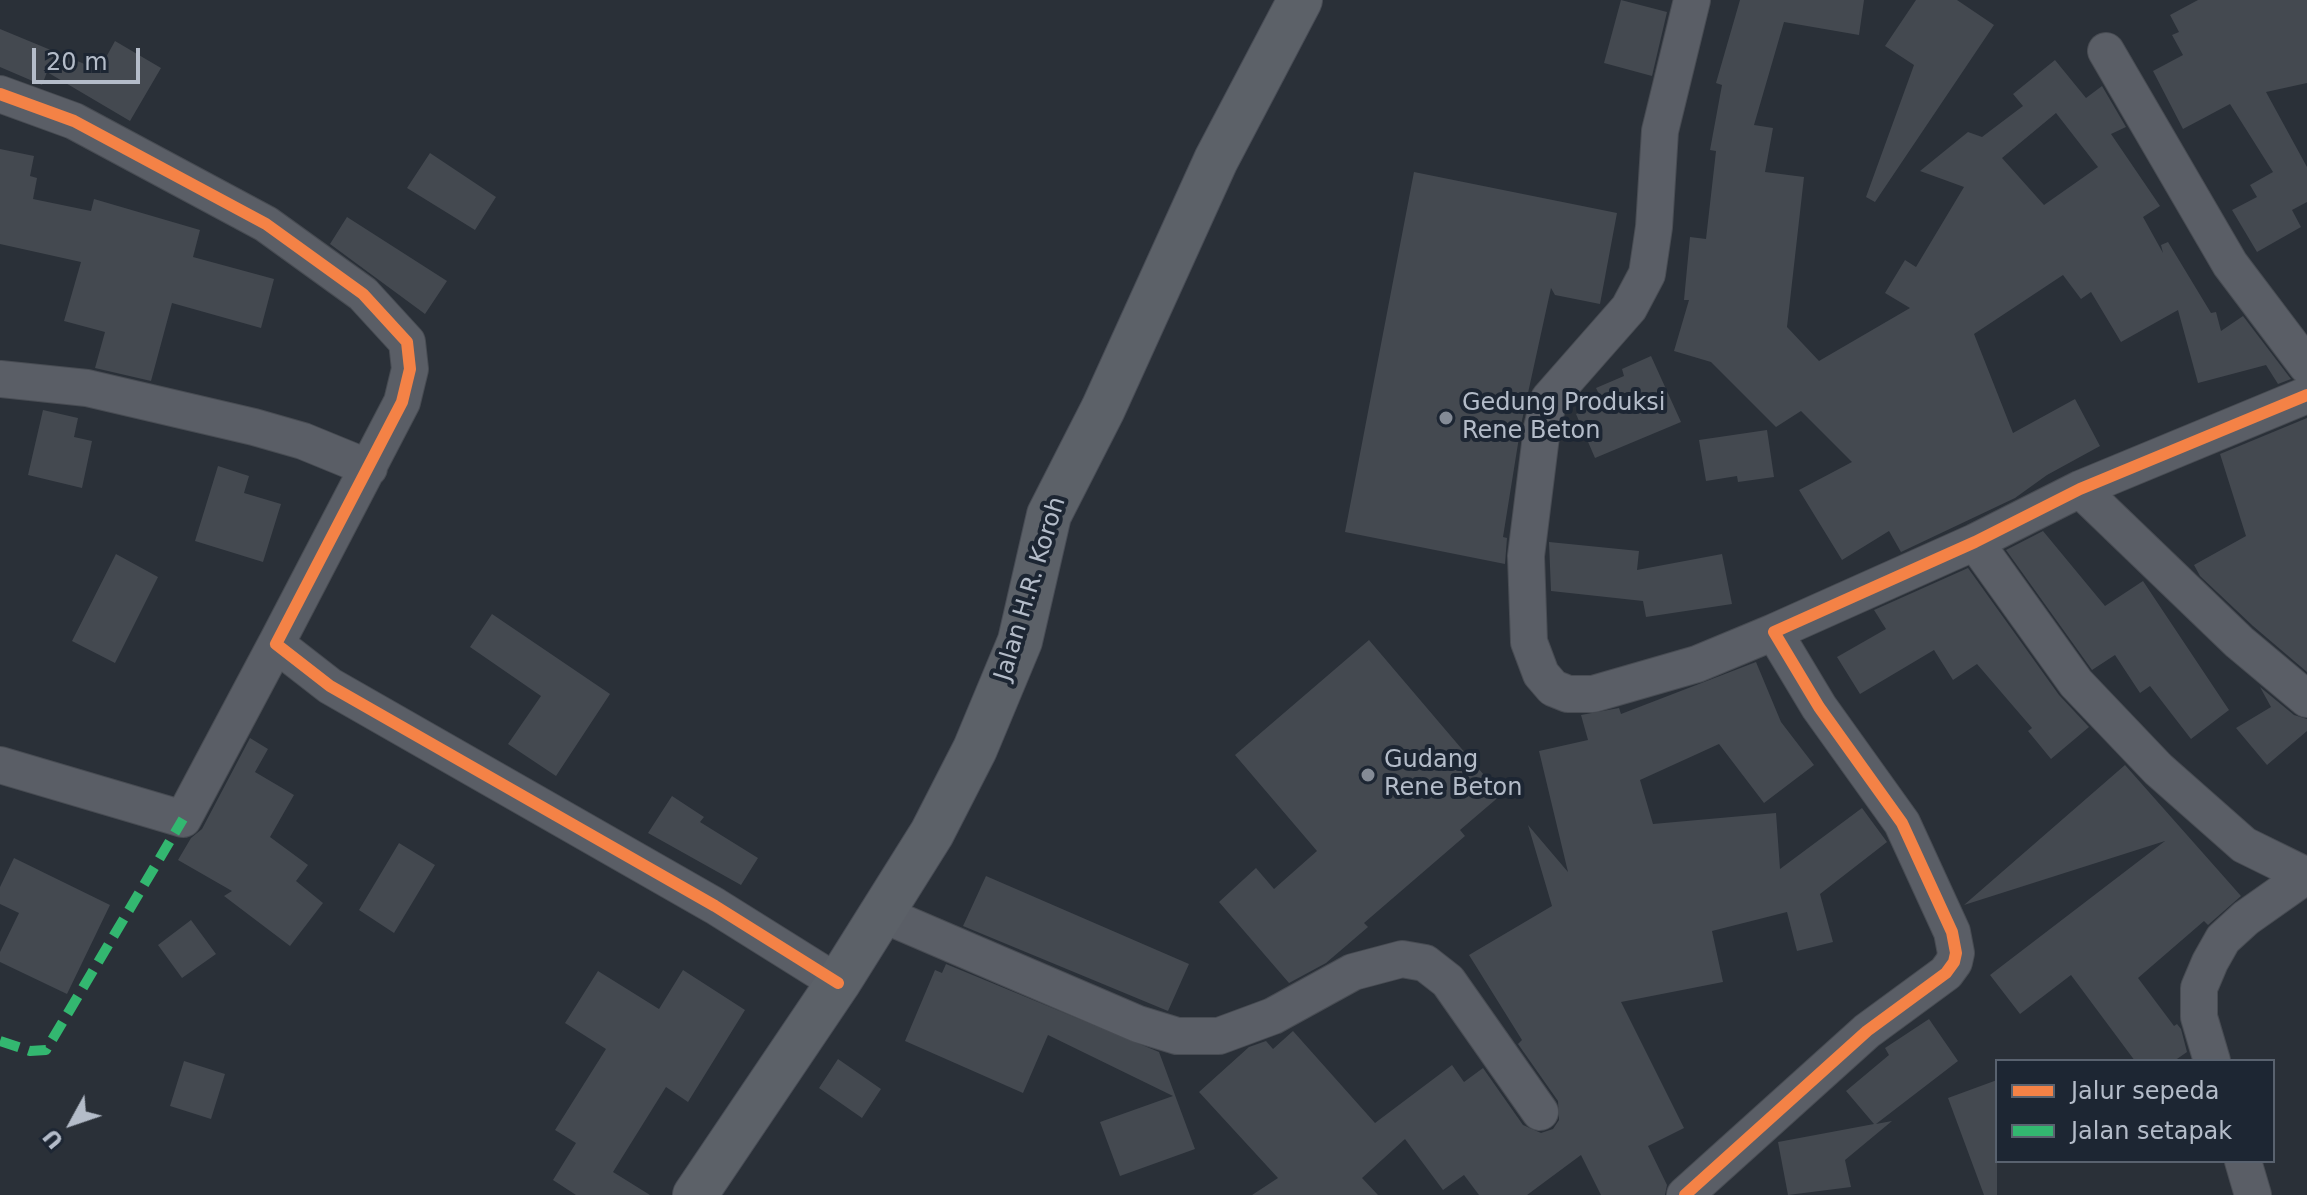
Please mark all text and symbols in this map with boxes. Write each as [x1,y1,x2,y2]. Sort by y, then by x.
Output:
scale bar [36,32,144,82]
text: 20 m [46,48,108,76]
place label: Gedung Produksi Rene Beton [1462,390,1665,446]
marker: Gedung Produksi Rene Beton [1437,409,1455,427]
street label: Jalan H.R. Koroh [989,494,1073,684]
place label: Gudang Rene Beton [1384,747,1523,803]
marker: Gudang Rene Beton [1359,766,1377,784]
legend [1995,1059,2275,1163]
text: Jalur sepeda [2071,1077,2219,1105]
north arrow [32,1083,112,1163]
text: Jalan setapak [2071,1117,2232,1145]
text: U [38,1124,69,1154]

